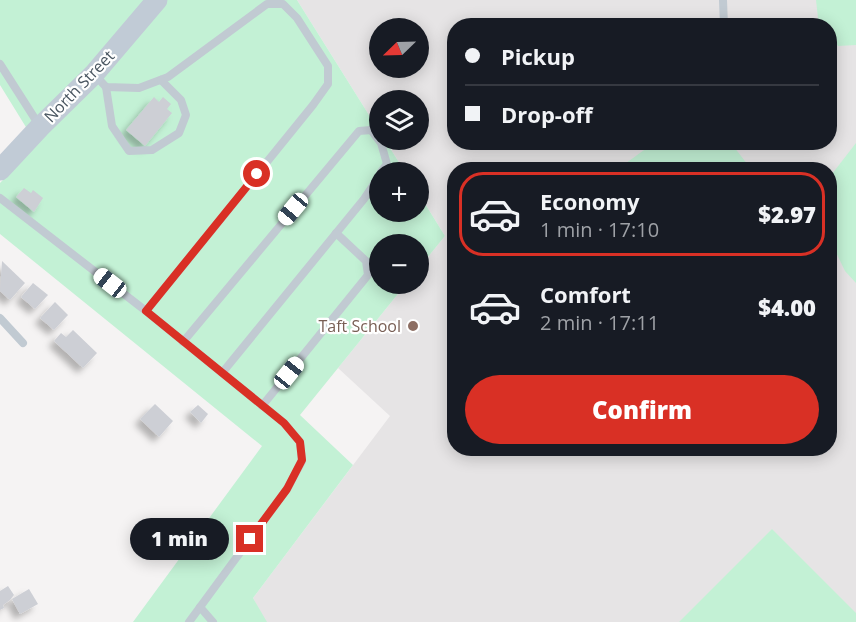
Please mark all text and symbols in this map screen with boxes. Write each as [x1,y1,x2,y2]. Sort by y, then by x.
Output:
north arrow [369,18,429,78]
map controls [369,18,429,294]
text: Pickup [501,41,575,71]
street label: North Street [39,45,119,127]
button: layers [369,90,429,150]
text: Drop-off [501,99,593,129]
route start [243,160,270,187]
button: + [369,162,429,222]
text: Economy [540,186,639,216]
icon: car [468,187,522,241]
car [275,189,311,229]
text: $2.97 [758,199,816,229]
text: 1 min · 17:10 [540,216,659,243]
button: − [369,234,429,294]
car [90,265,130,301]
text: Comfort [540,279,631,309]
icon: car [468,280,522,334]
text: $4.00 [758,292,816,322]
text: 2 min · 17:11 [540,309,659,336]
place label: Taft School [319,315,401,337]
marker: Taft School [406,319,420,333]
car [271,353,307,393]
button: Confirm [465,375,819,444]
callout: 1 min [130,518,229,560]
text: 1 min [151,525,208,552]
route end [236,525,263,552]

